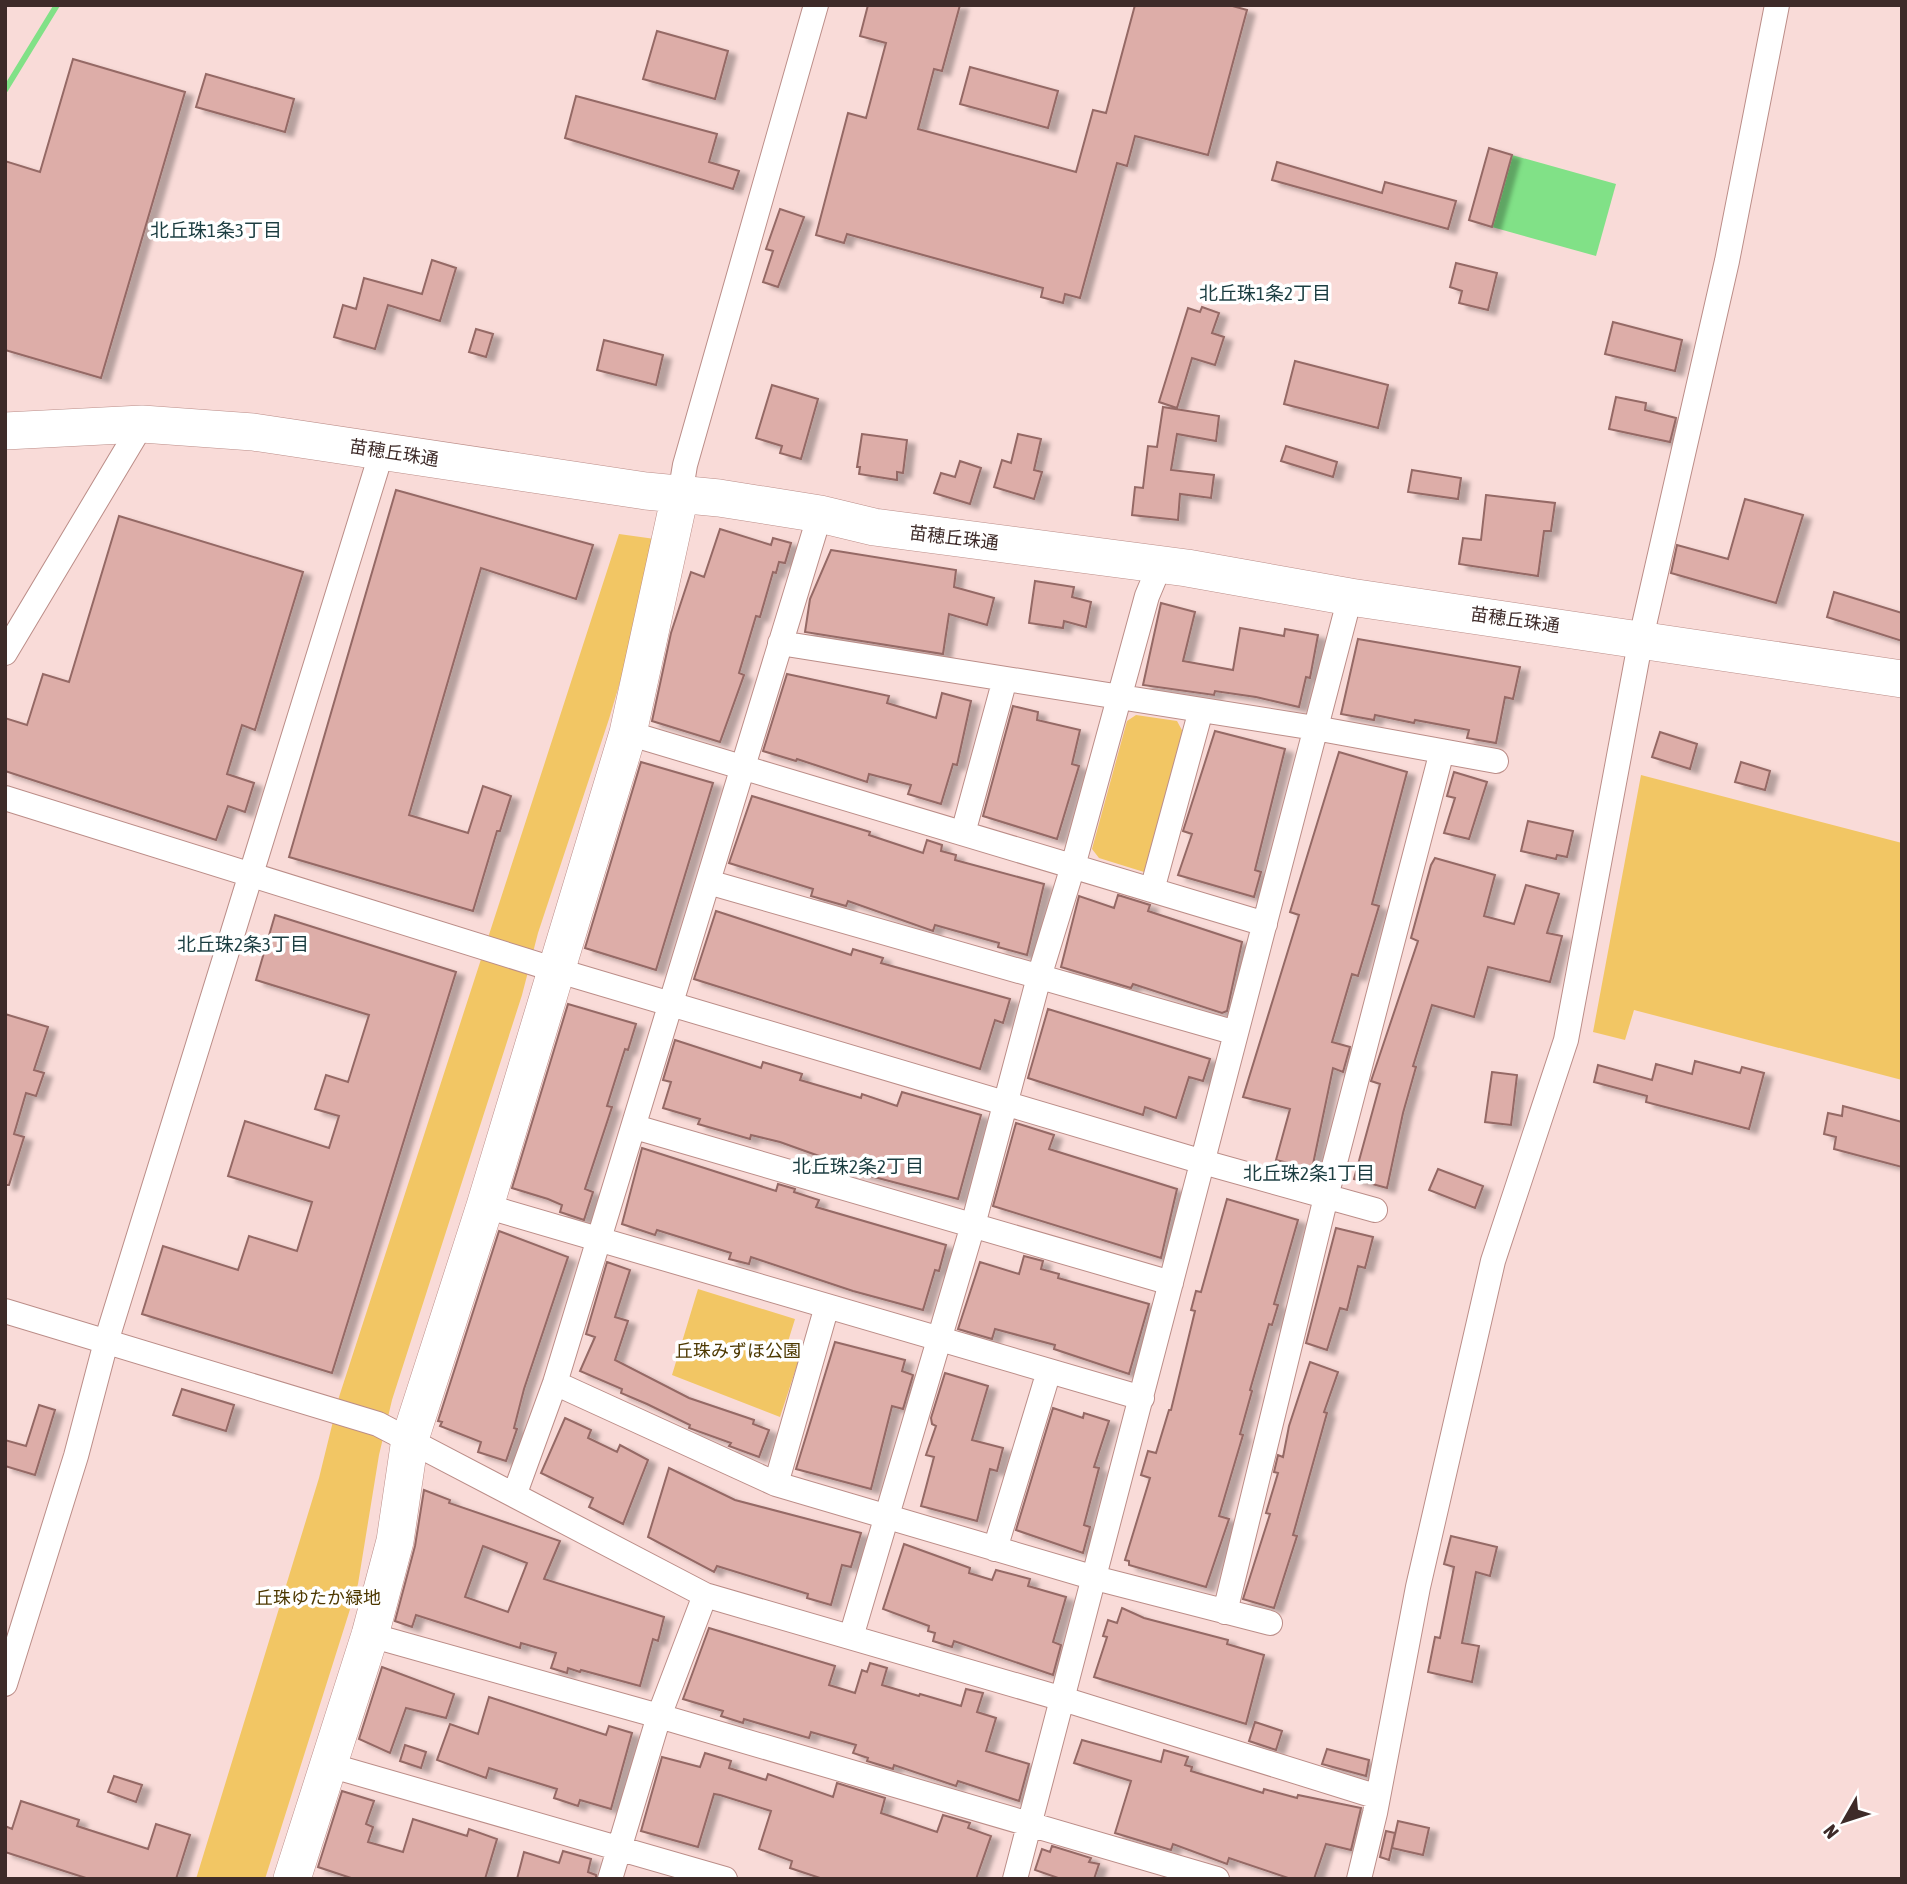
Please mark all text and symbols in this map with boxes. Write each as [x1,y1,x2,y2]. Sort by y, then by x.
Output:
district label: 北丘珠1条3丁目 [150,219,282,241]
district label: 北丘珠1条2丁目 [1199,282,1331,304]
street label: 苗穂丘珠通 [348,435,440,470]
street label: 苗穂丘珠通 [908,522,1000,553]
street label: 苗穂丘珠通 [1469,603,1561,636]
district label: 北丘珠2条3丁目 [177,933,309,955]
district label: 北丘珠2条2丁目 [792,1155,924,1177]
district label: 北丘珠2条1丁目 [1243,1162,1375,1184]
park label: 丘珠みずほ公園 [675,1340,801,1361]
park label: 丘珠ゆたか緑地 [255,1587,381,1608]
north arrow [1809,1786,1879,1856]
text: N [1819,1820,1843,1843]

